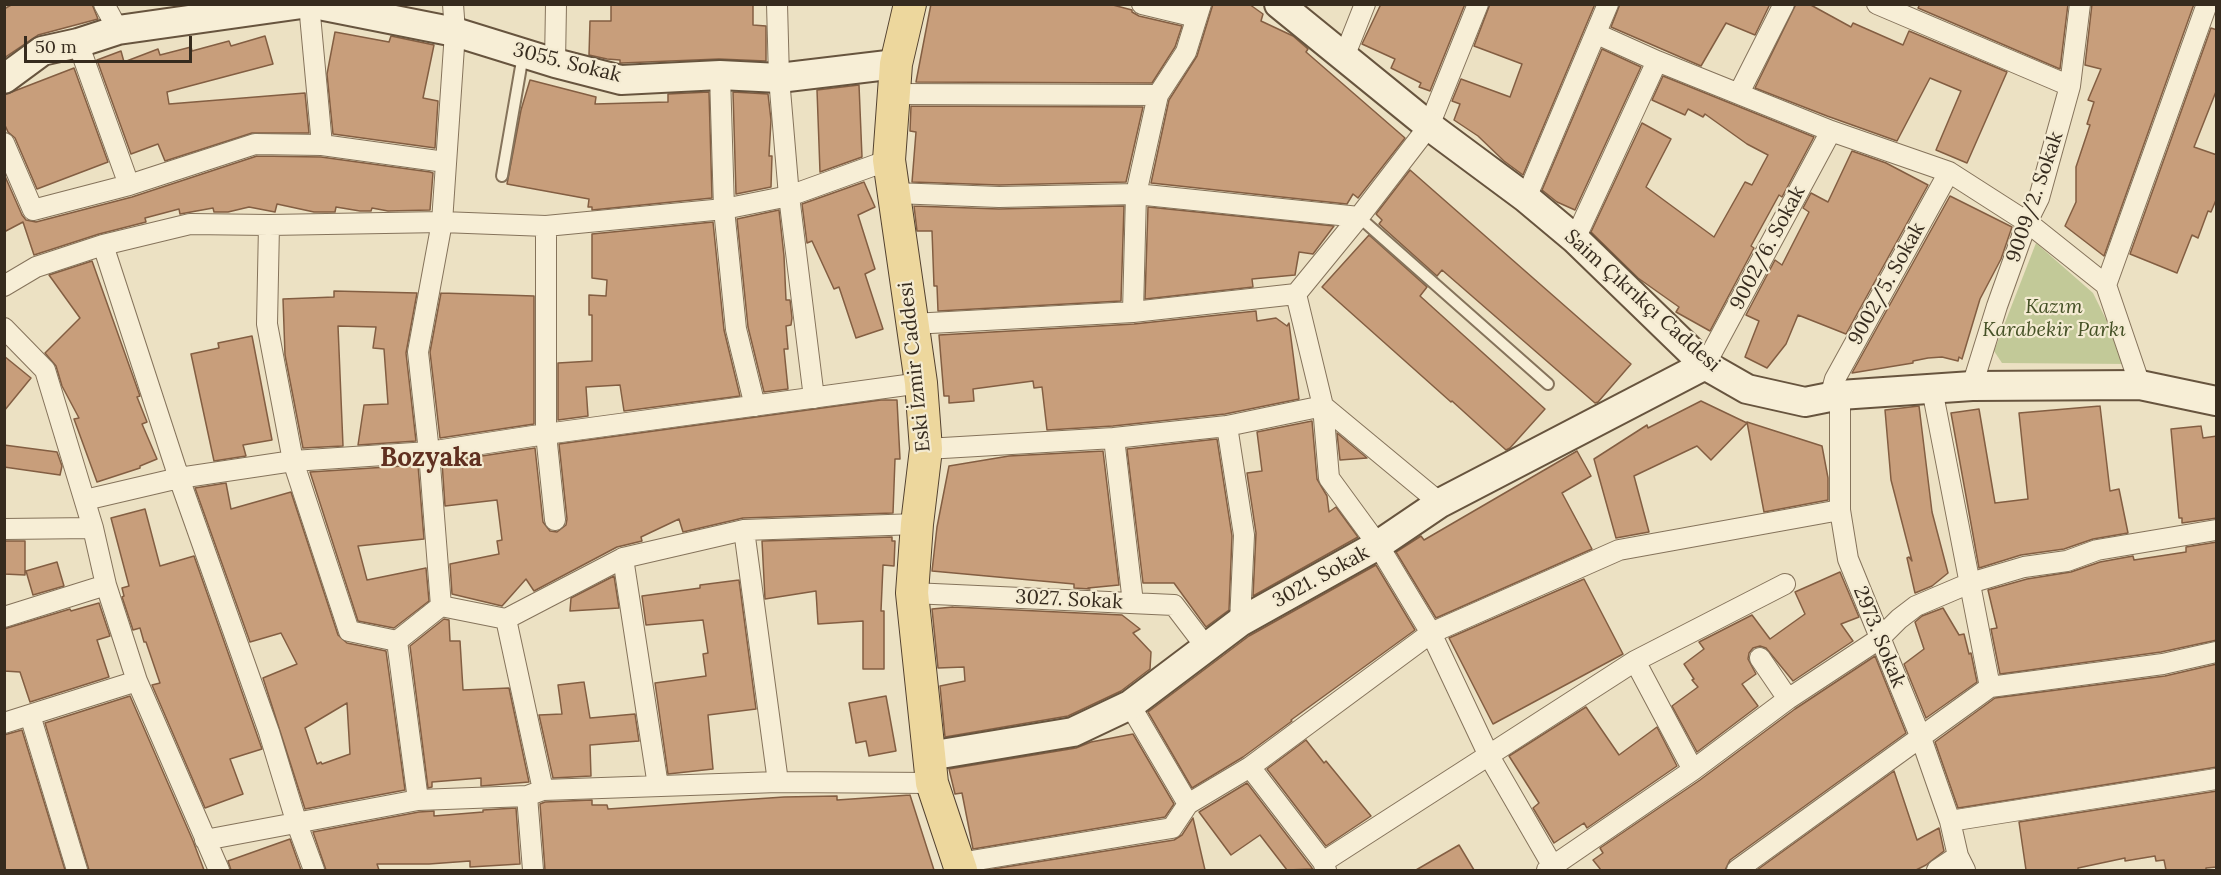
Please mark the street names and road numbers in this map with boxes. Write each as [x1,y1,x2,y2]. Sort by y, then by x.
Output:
street label: 3055. Sokak [511,38,623,88]
street label: 9009/2. Sokak [2001,129,2069,265]
street label: 9002/6. Sokak [1725,182,1811,314]
street label: 9002/5. Sokak [1843,219,1931,349]
street label: Saim Çıkrıkçı Caddesi [1559,225,1725,377]
street label: Eski İzmir Caddesi [894,281,936,453]
street label: 3021. Sokak [1269,541,1373,613]
street label: 2973. Sokak [1848,583,1910,691]
street label: 3027. Sokak [1015,585,1123,615]

